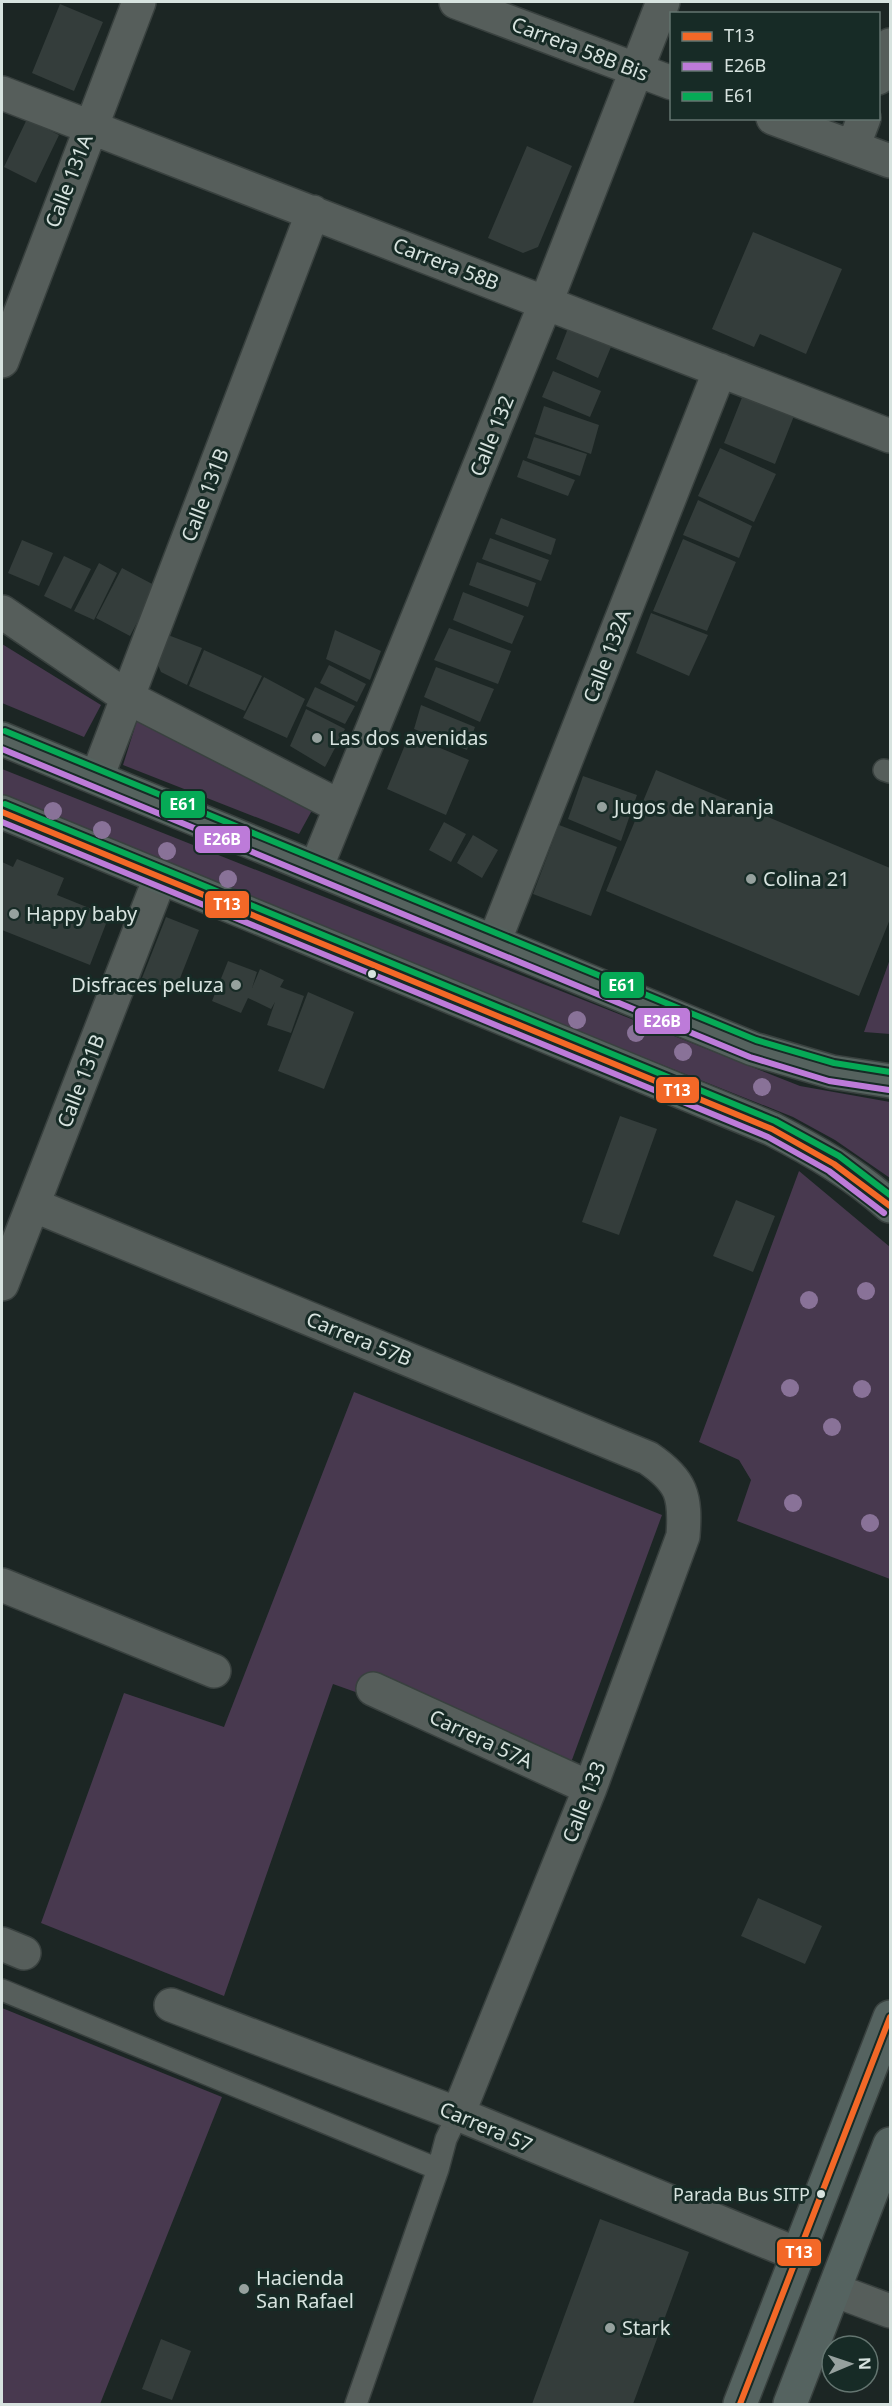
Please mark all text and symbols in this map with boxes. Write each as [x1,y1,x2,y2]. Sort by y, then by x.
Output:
street label: Carrera 58B Bis [508,10,652,87]
legend [670,12,880,120]
text: T13 [724,23,755,47]
text: E26B [724,53,766,77]
text: E61 [724,83,755,107]
street label: Calle 131A [38,130,99,231]
street label: Carrera 58B [389,231,503,296]
street label: Calle 132 [463,391,520,480]
street label: Calle 131B [174,444,235,545]
street label: Calle 132A [576,605,637,706]
place label: Las dos avenidas [329,724,488,751]
marker: Las dos avenidas [310,731,324,745]
line badge: E61 [160,790,206,819]
text: E61 [169,793,197,815]
place label: Jugos de Naranja [612,793,774,820]
marker: Jugos de Naranja [595,800,609,814]
line badge: E26B [194,825,251,854]
text: E26B [203,828,241,850]
place label: Colina 21 [763,865,850,892]
marker: Colina 21 [744,872,758,886]
line badge: T13 [204,890,250,919]
text: T13 [213,893,241,915]
place label: Happy baby [26,900,138,927]
marker: Happy baby [7,907,21,921]
unlabelled marker [366,968,378,980]
place label: Disfraces peluza [71,971,224,998]
line badge: E61 [600,971,645,999]
text: E61 [608,974,636,996]
marker: Disfraces peluza [229,978,243,992]
line badge: E26B [634,1007,691,1035]
text: E26B [643,1010,681,1032]
street label: Calle 131B [50,1030,111,1131]
line badge: T13 [655,1076,700,1104]
text: T13 [663,1079,691,1101]
street label: Carrera 57B [302,1305,416,1372]
street label: Carrera 57A [425,1703,538,1774]
street label: Calle 133 [556,1757,611,1846]
street label: Carrera 57 [436,2095,537,2158]
place label: Parada Bus SITP [673,2182,810,2206]
marker: Parada Bus SITP [815,2188,827,2200]
line badge: T13 [776,2238,822,2267]
text: T13 [785,2241,813,2263]
place label: Hacienda San Rafael [256,2264,354,2314]
marker: Hacienda San Rafael [237,2282,251,2296]
place label: Stark [622,2314,671,2341]
marker: Stark [603,2321,617,2335]
north arrow [820,2334,880,2394]
text: N [854,2357,876,2370]

